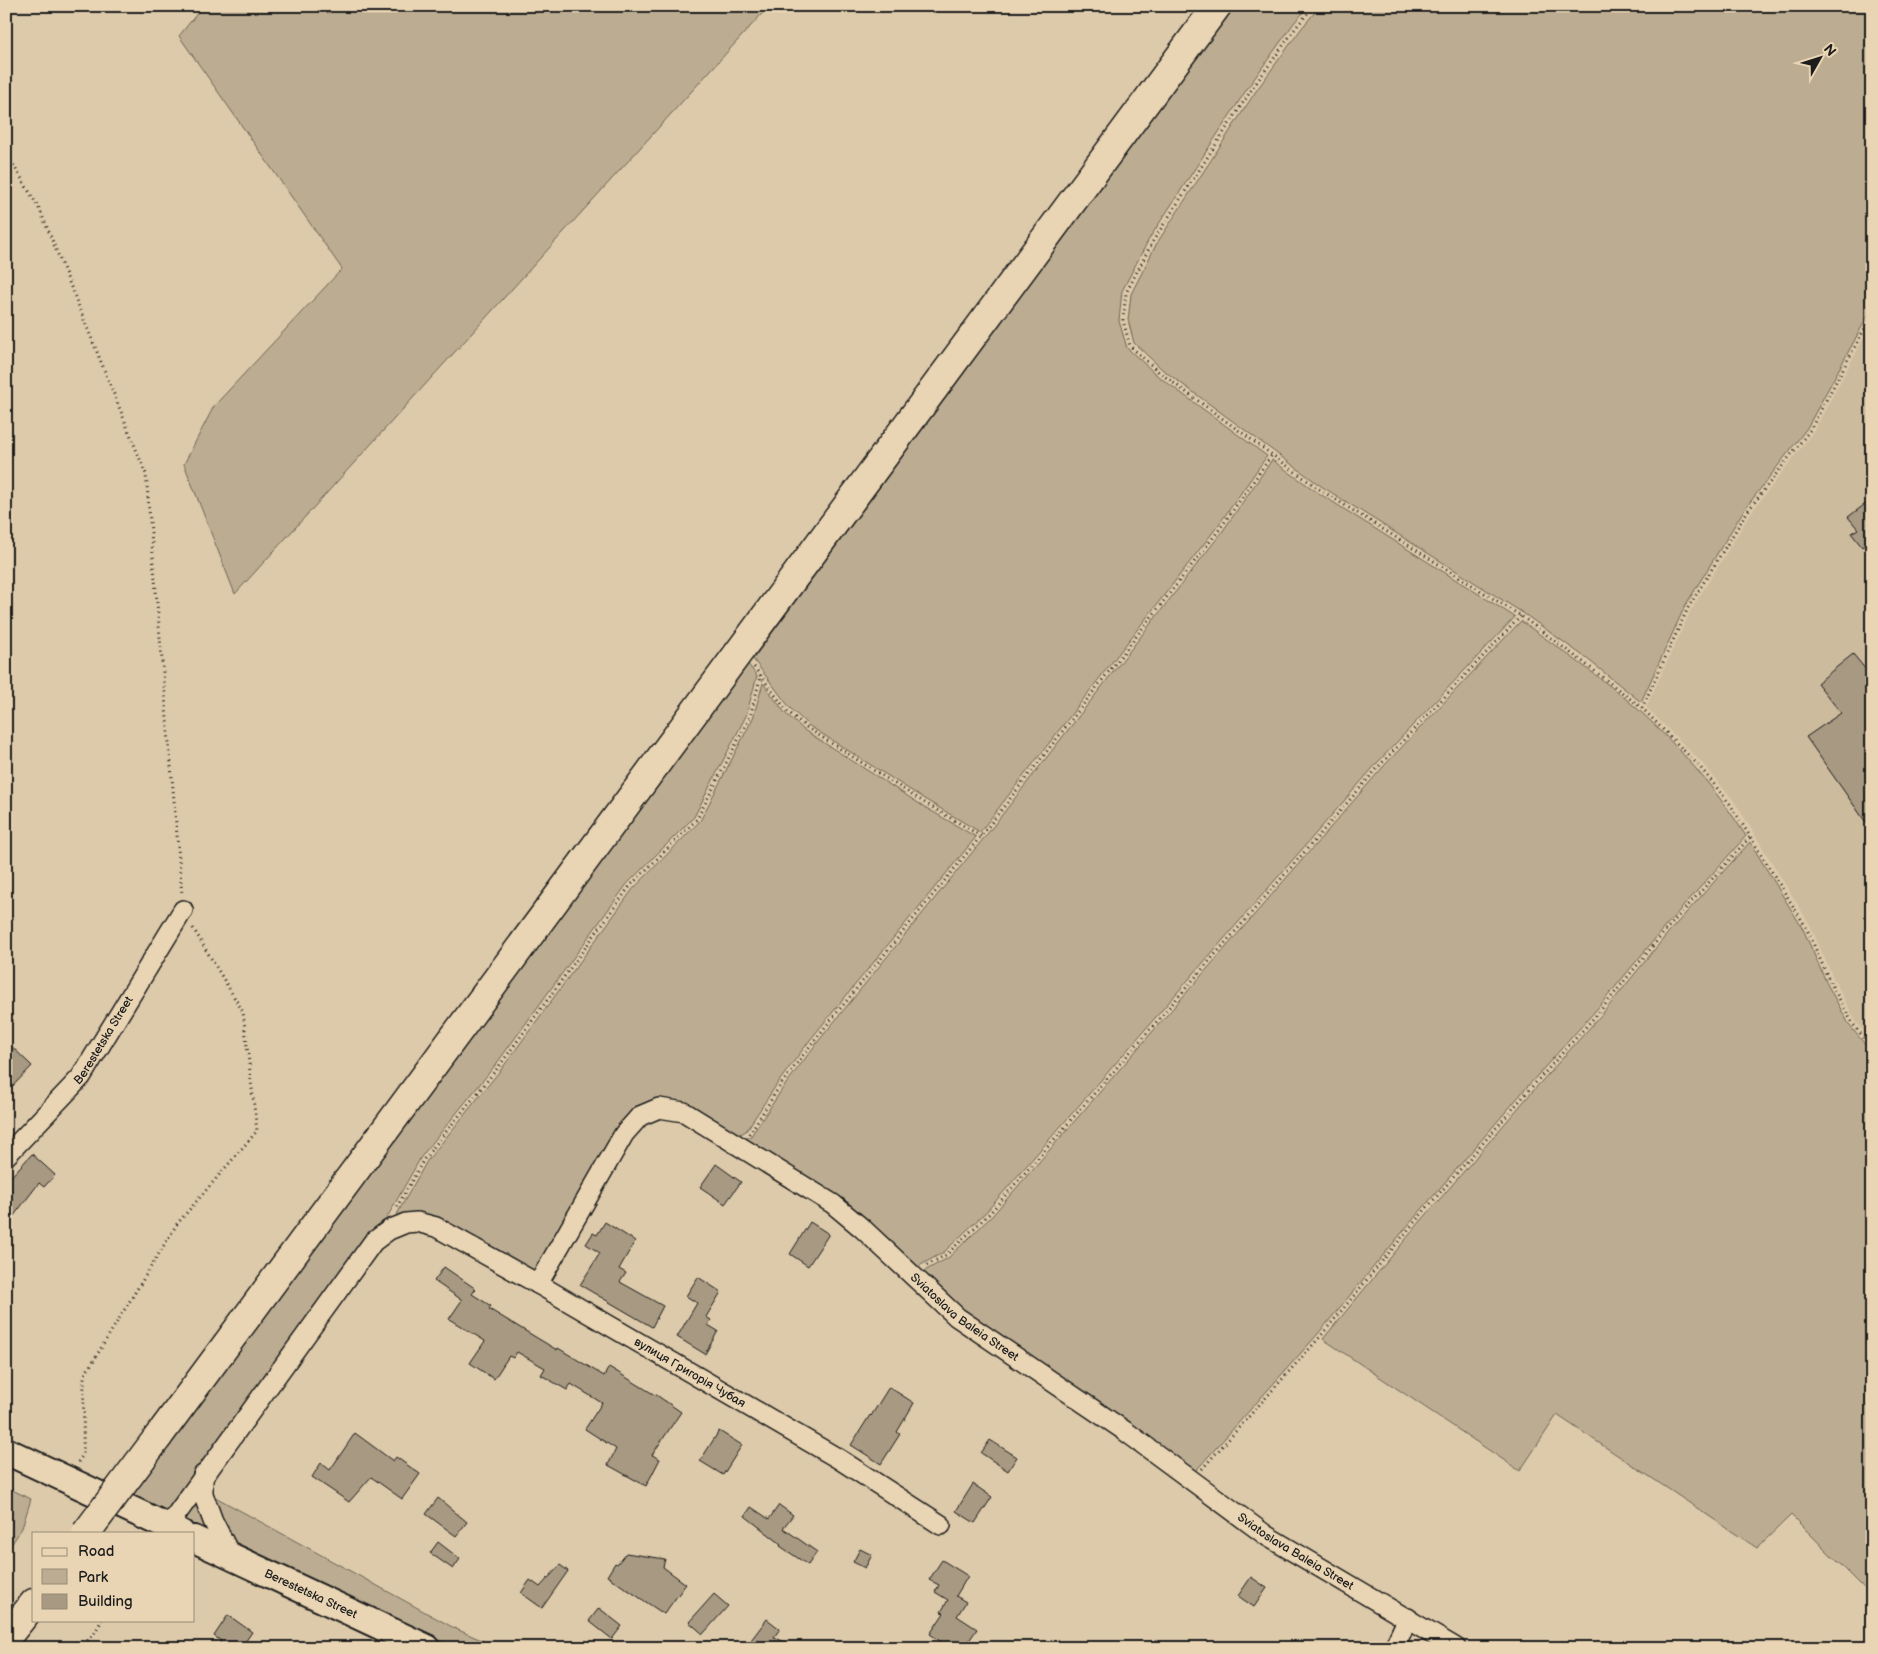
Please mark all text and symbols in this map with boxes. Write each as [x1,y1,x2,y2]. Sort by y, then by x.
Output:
north arrow [1796,32,1846,82]
text: N [1820,41,1840,60]
street label: Berestetska Street [70,993,136,1088]
street label: Sviatoslava Baleia Street [907,1270,1022,1365]
street label: вулиця Григорія Чубая [631,1334,749,1411]
street label: Sviatoslava Baleia Street [1235,1509,1357,1593]
legend [32,1532,195,1622]
text: Road [78,1542,114,1561]
street label: Berestetska Street [262,1565,360,1622]
text: Park [78,1568,109,1587]
text: Building [78,1592,133,1611]

